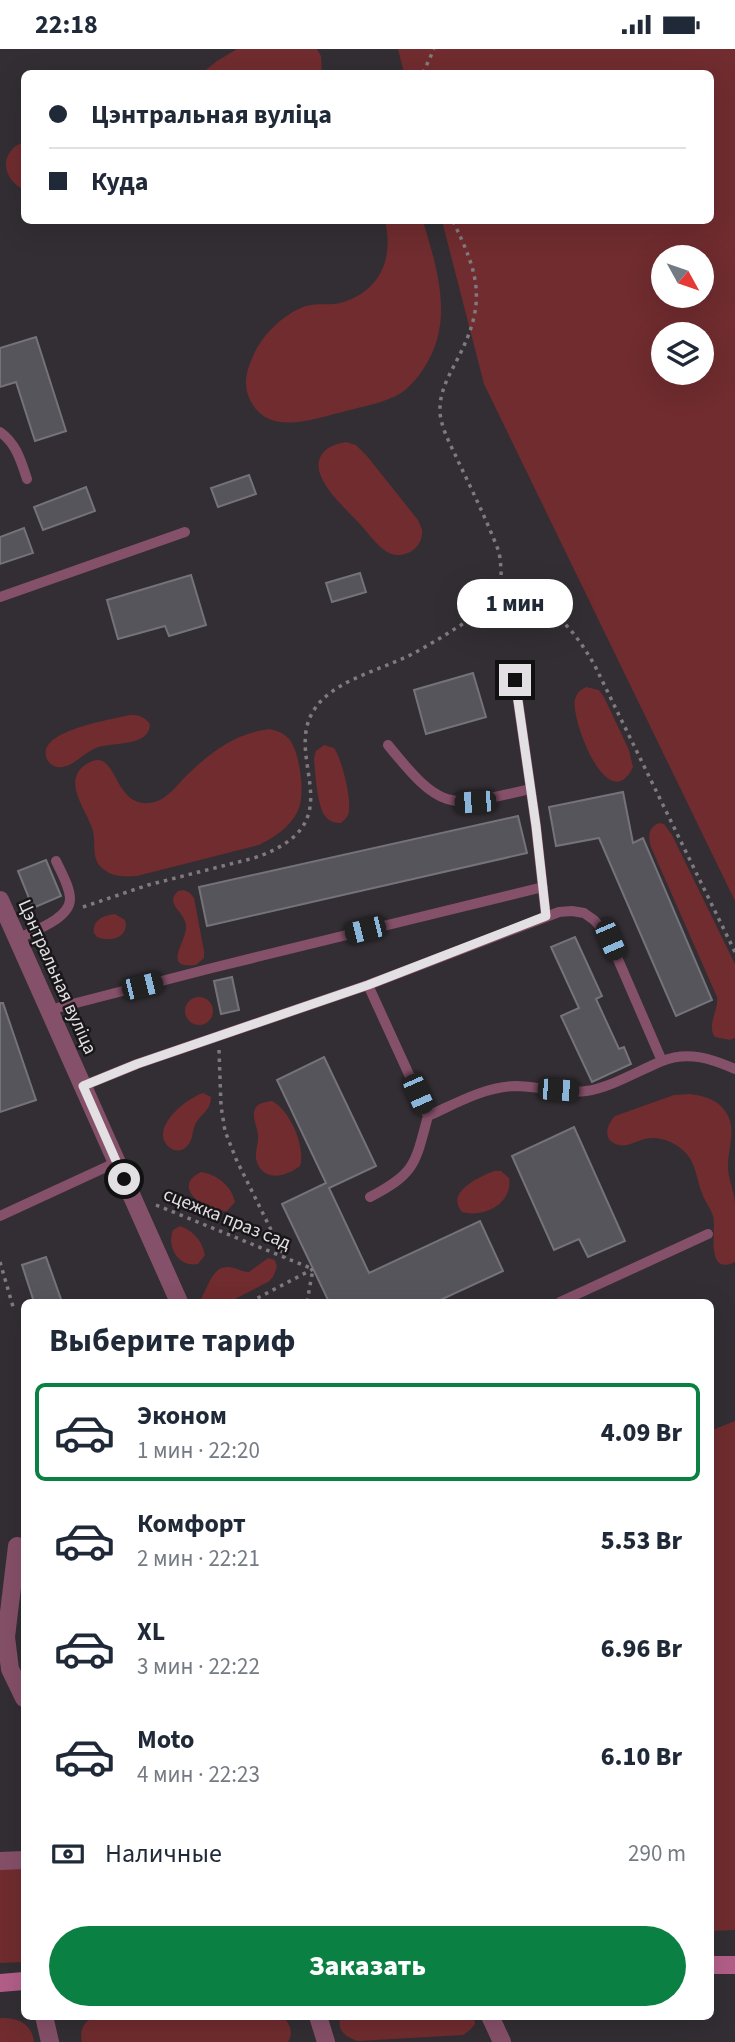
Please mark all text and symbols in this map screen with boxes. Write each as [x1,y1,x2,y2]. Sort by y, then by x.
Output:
text: 22:18 [35,6,98,43]
text: Цэнтральная вуліца [91,96,332,133]
text: Куда [91,163,149,200]
north arrow [651,245,714,308]
map controls [651,245,714,385]
button: layers [651,322,714,385]
callout: 1 мин [457,579,573,627]
text: 1 мин [485,587,545,620]
route end [499,664,531,696]
car [454,790,497,814]
street label: Цэнтральная вуліца [11,895,103,1059]
car [343,915,388,945]
car [593,917,628,963]
car [120,971,165,1001]
car [400,1071,437,1117]
car [537,1078,580,1102]
route start [108,1163,140,1195]
street label: сцежка праз сад [159,1181,295,1257]
text: Выберите тариф [49,1318,296,1364]
text: Эконом [137,1397,227,1434]
icon: car [53,1401,116,1464]
text: 4.09 Br [601,1414,682,1451]
text: 1 мин · 22:20 [137,1434,260,1467]
text: Комфорт [137,1505,246,1542]
icon: car [53,1509,116,1572]
text: 5.53 Br [601,1522,682,1559]
text: 2 мин · 22:21 [137,1542,260,1575]
text: XL [137,1613,165,1650]
icon: car [53,1617,116,1680]
text: 6.96 Br [601,1630,682,1667]
text: 3 мин · 22:22 [137,1650,260,1683]
text: Moto [137,1721,194,1758]
icon: car [53,1725,116,1788]
text: 6.10 Br [601,1738,682,1775]
text: 4 мин · 22:23 [137,1758,260,1791]
icon: cash [49,1835,87,1873]
text: Наличные [105,1835,222,1872]
text: 290 m [628,1837,686,1870]
button: Заказать [49,1926,686,2006]

